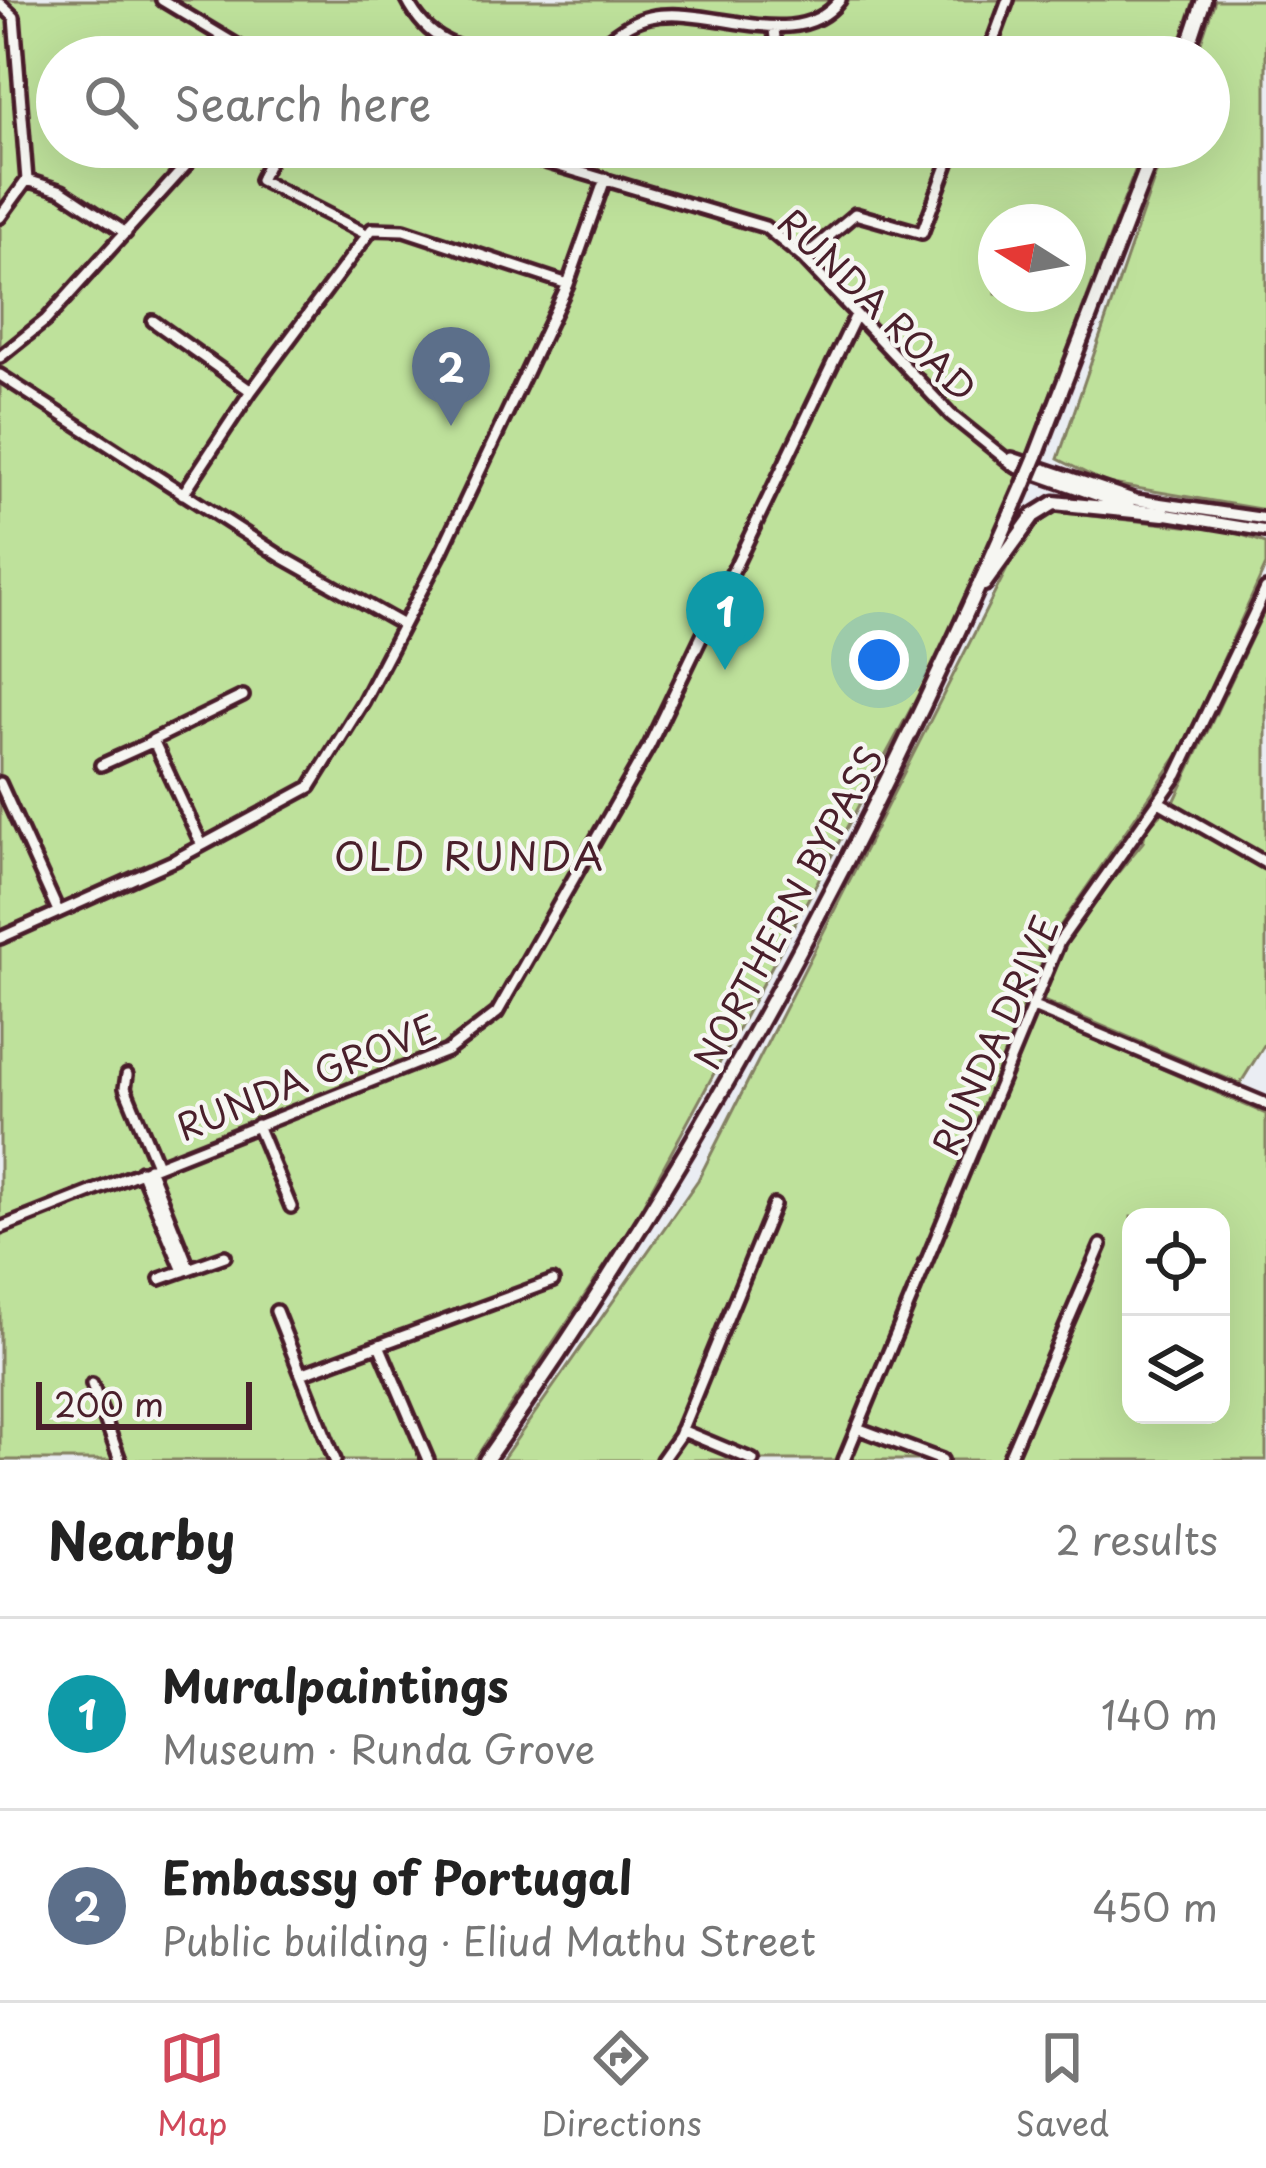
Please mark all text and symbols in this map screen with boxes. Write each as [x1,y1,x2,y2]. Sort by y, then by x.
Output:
search box [36,36,1230,168]
text: Search here [174,68,431,136]
icon: search [78,69,144,135]
street label: RUNDA ROAD [767,195,989,413]
north arrow [978,204,1086,312]
pin: 2 [412,327,490,426]
pin: 1 [686,571,764,670]
your location [849,630,909,690]
street label: NORTHERN BYPASS [679,736,895,1078]
district label: OLD RUNDA [334,825,606,884]
street label: RUNDA DRIVE [917,907,1071,1163]
street label: RUNDA GROVE [168,999,444,1153]
map controls [1122,1208,1230,1424]
button: locate [1122,1208,1230,1316]
button: layers [1122,1316,1230,1424]
scale bar [36,1376,252,1429]
text: 200 m [54,1378,164,1428]
text: Nearby [48,1500,235,1577]
text: 2 results [1056,1509,1218,1568]
text: Muralpaintings [162,1650,509,1718]
text: 1 [78,1684,96,1743]
text: 140 m [1101,1684,1218,1743]
text: Museum · Runda Grove [162,1718,595,1777]
text: Embassy of Portugal [162,1842,632,1910]
text: 2 [73,1876,101,1935]
text: 450 m [1092,1876,1218,1935]
text: Public building · Eliud Mathu Street [162,1910,816,1969]
tab: Map [157,2025,227,2147]
tab: Directions [541,2025,702,2147]
tab: Saved [1015,2025,1109,2147]

